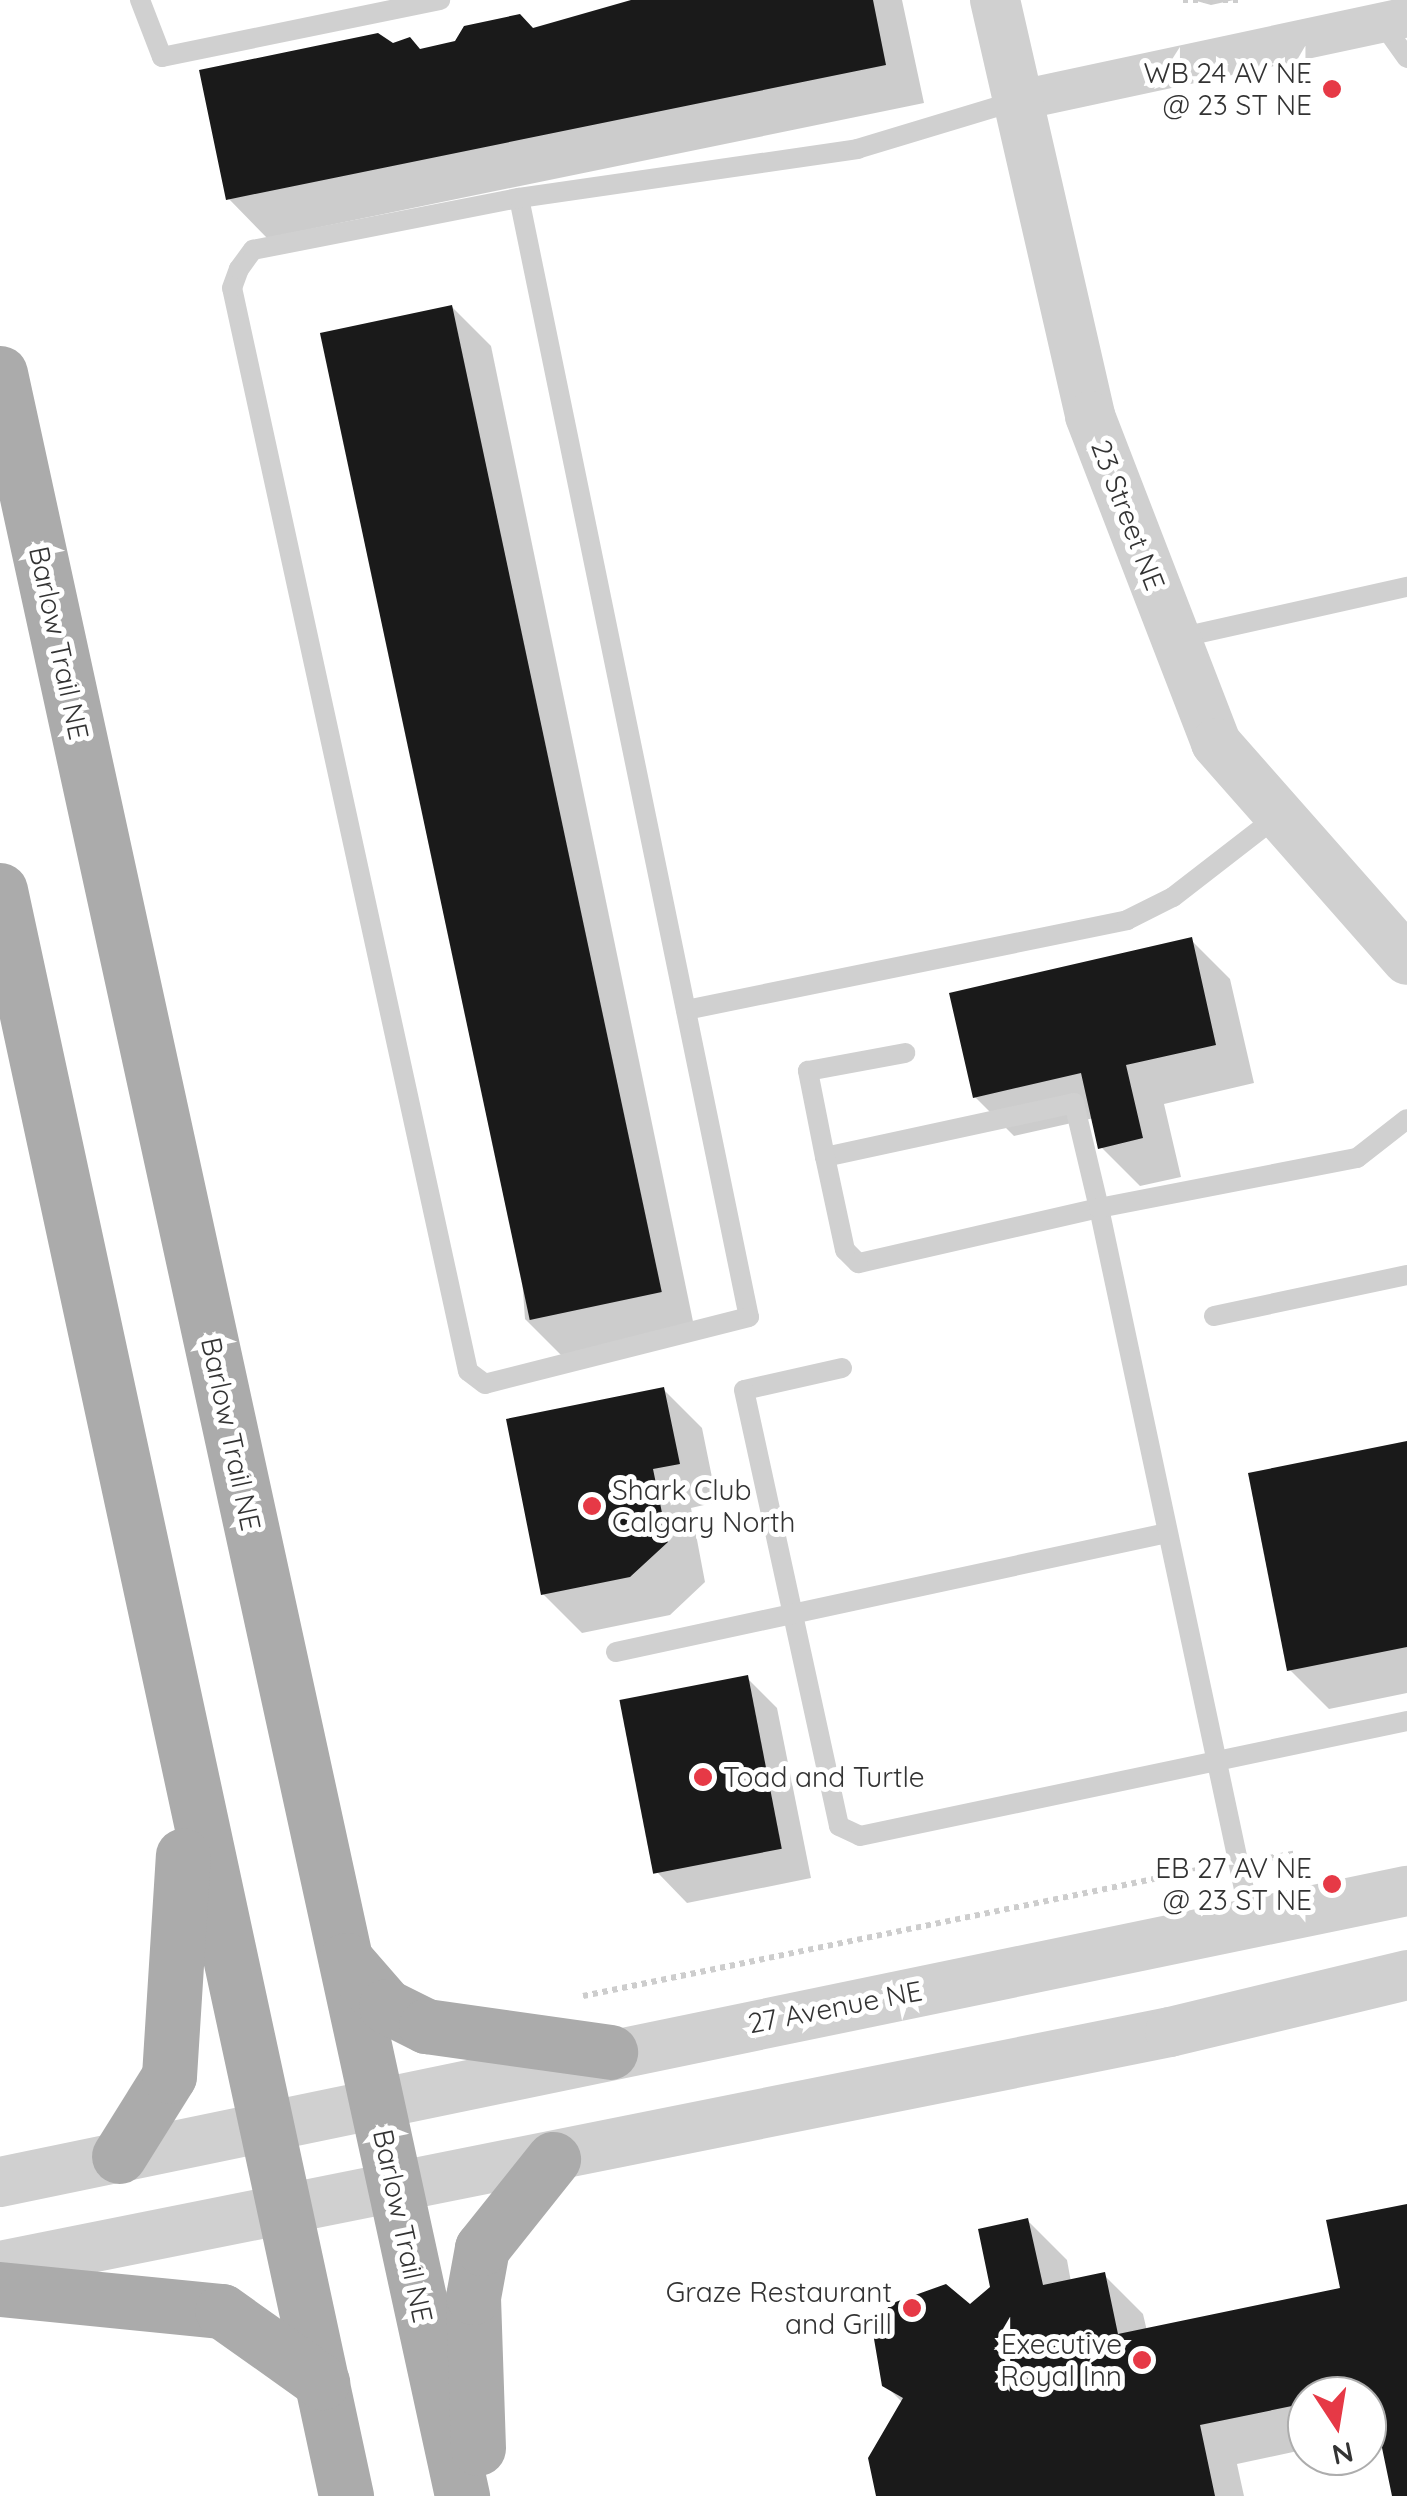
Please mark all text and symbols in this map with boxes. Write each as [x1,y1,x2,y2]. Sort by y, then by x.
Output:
place label: WB 24 AV NE @ 23 ST NE [1143,56,1312,122]
marker: WB 24 AV NE @ 23 ST NE [1321,78,1343,100]
street label: 23 Street NE [1084,435,1172,595]
street label: Barlow Trail NE [22,543,96,743]
street label: Barlow Trail NE [194,1334,268,1534]
place label: Shark Club Calgary North [612,1473,796,1539]
marker: Shark Club Calgary North [581,1495,603,1517]
place label: Toad and Turtle [723,1760,925,1794]
marker: Toad and Turtle [692,1766,714,1788]
place label: EB 27 AV NE @ 23 ST NE [1155,1851,1312,1917]
marker: EB 27 AV NE @ 23 ST NE [1321,1873,1343,1895]
street label: 27 Avenue NE [745,1974,925,2040]
street label: Barlow Trail NE [366,2126,440,2326]
place label: Graze Restaurant and Grill [666,2275,892,2341]
marker: Graze Restaurant and Grill [901,2297,923,2319]
place label: Executive Royal Inn [1000,2327,1122,2393]
marker: Executive Royal Inn [1131,2349,1153,2371]
north arrow [1287,2376,1387,2476]
text: N [1329,2435,1357,2473]

